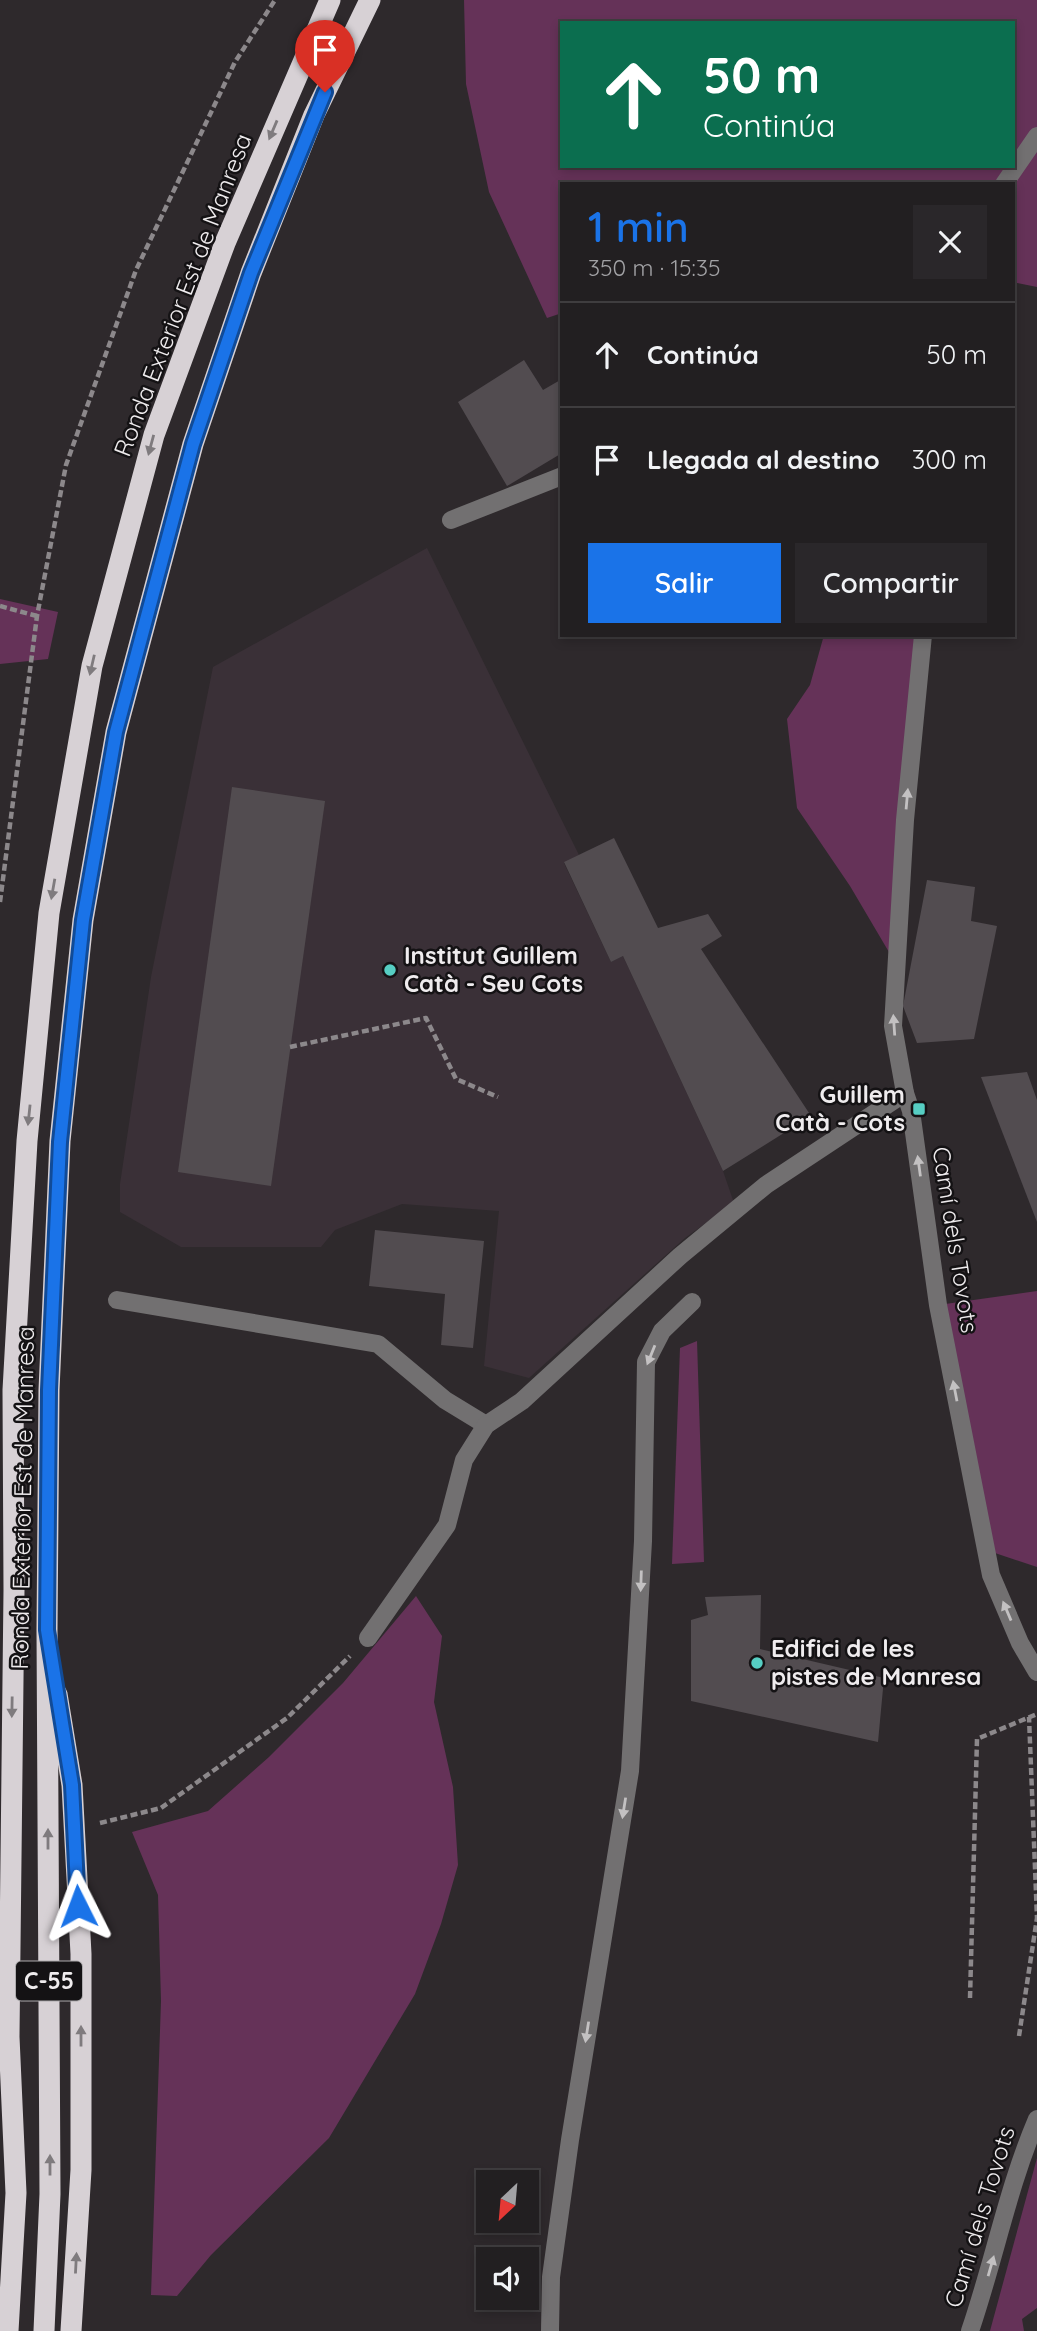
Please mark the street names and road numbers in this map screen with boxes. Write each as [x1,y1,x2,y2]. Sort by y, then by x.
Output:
street label: Ronda Exterior Est de Manresa [107,129,258,460]
street label: Camí dels Tovots [926,1145,986,1335]
street label: Ronda Exterior Est de Manresa [4,1326,40,1670]
road number: C-55 [16,1962,82,2000]
street label: Camí dels Tovots [937,2122,1021,2311]

